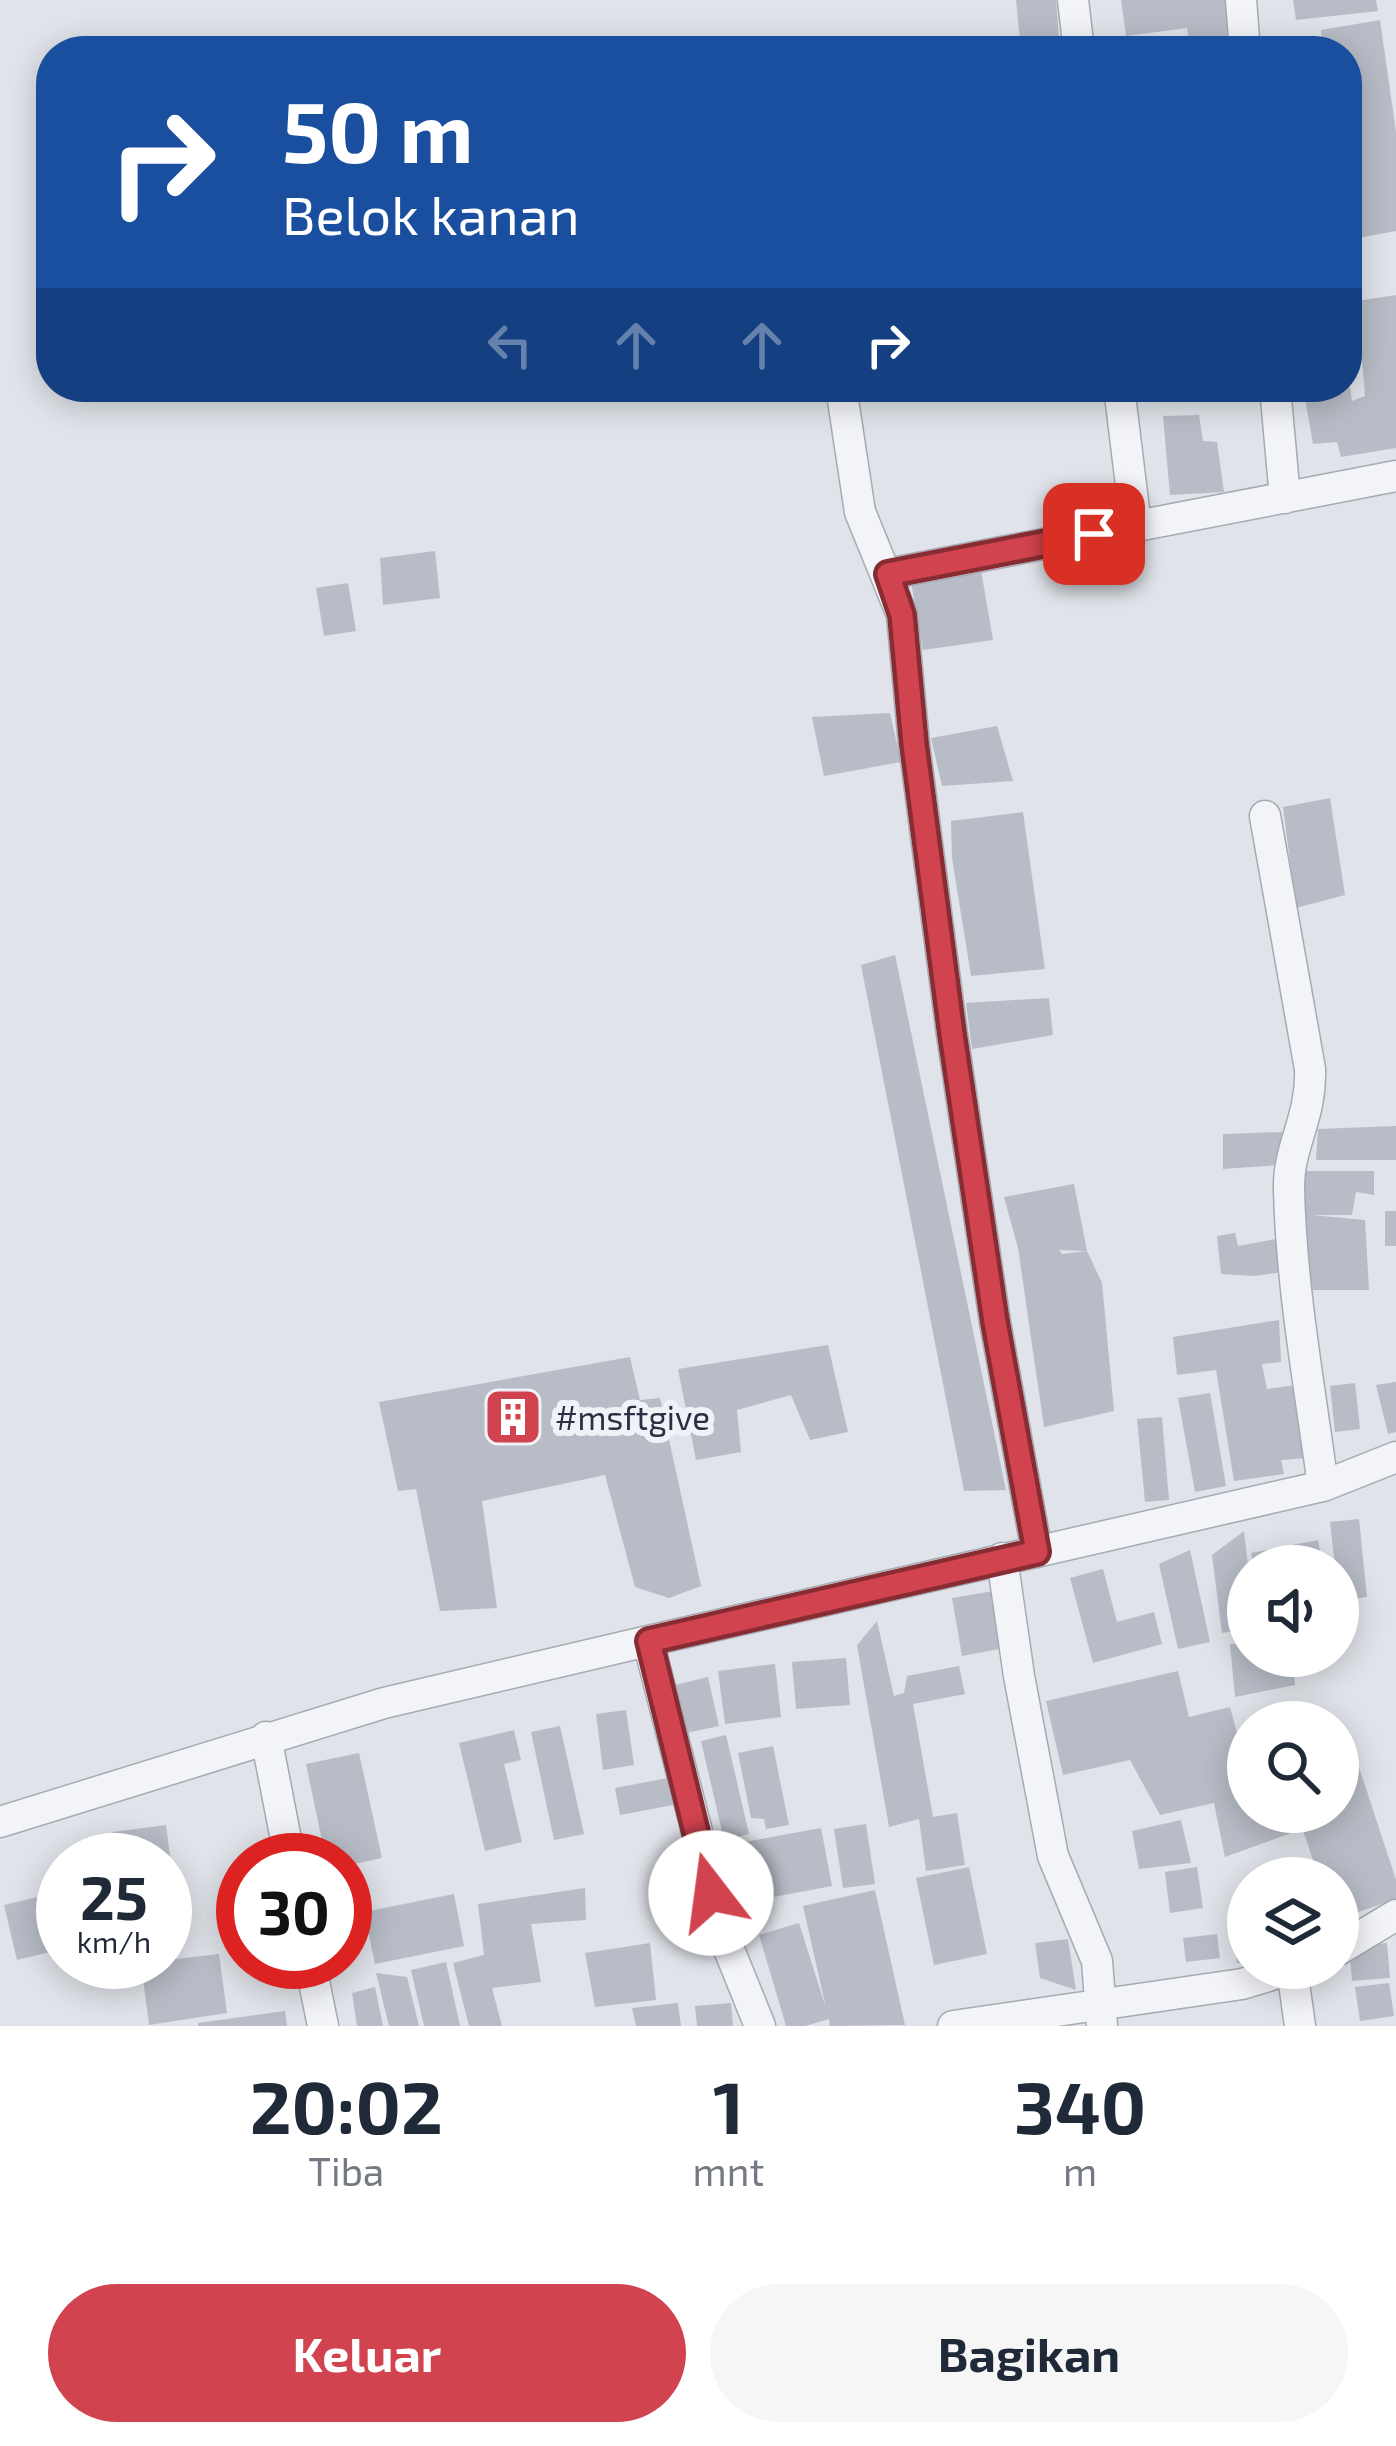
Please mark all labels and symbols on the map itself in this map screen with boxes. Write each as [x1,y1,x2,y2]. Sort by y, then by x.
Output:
pin [1043,483,1145,585]
building icon: #msftgive [482,1386,544,1448]
place label: #msftgive [555,1397,710,1437]
position arrow [648,1830,774,1956]
speed limit sign: 30 [216,1833,372,1989]

